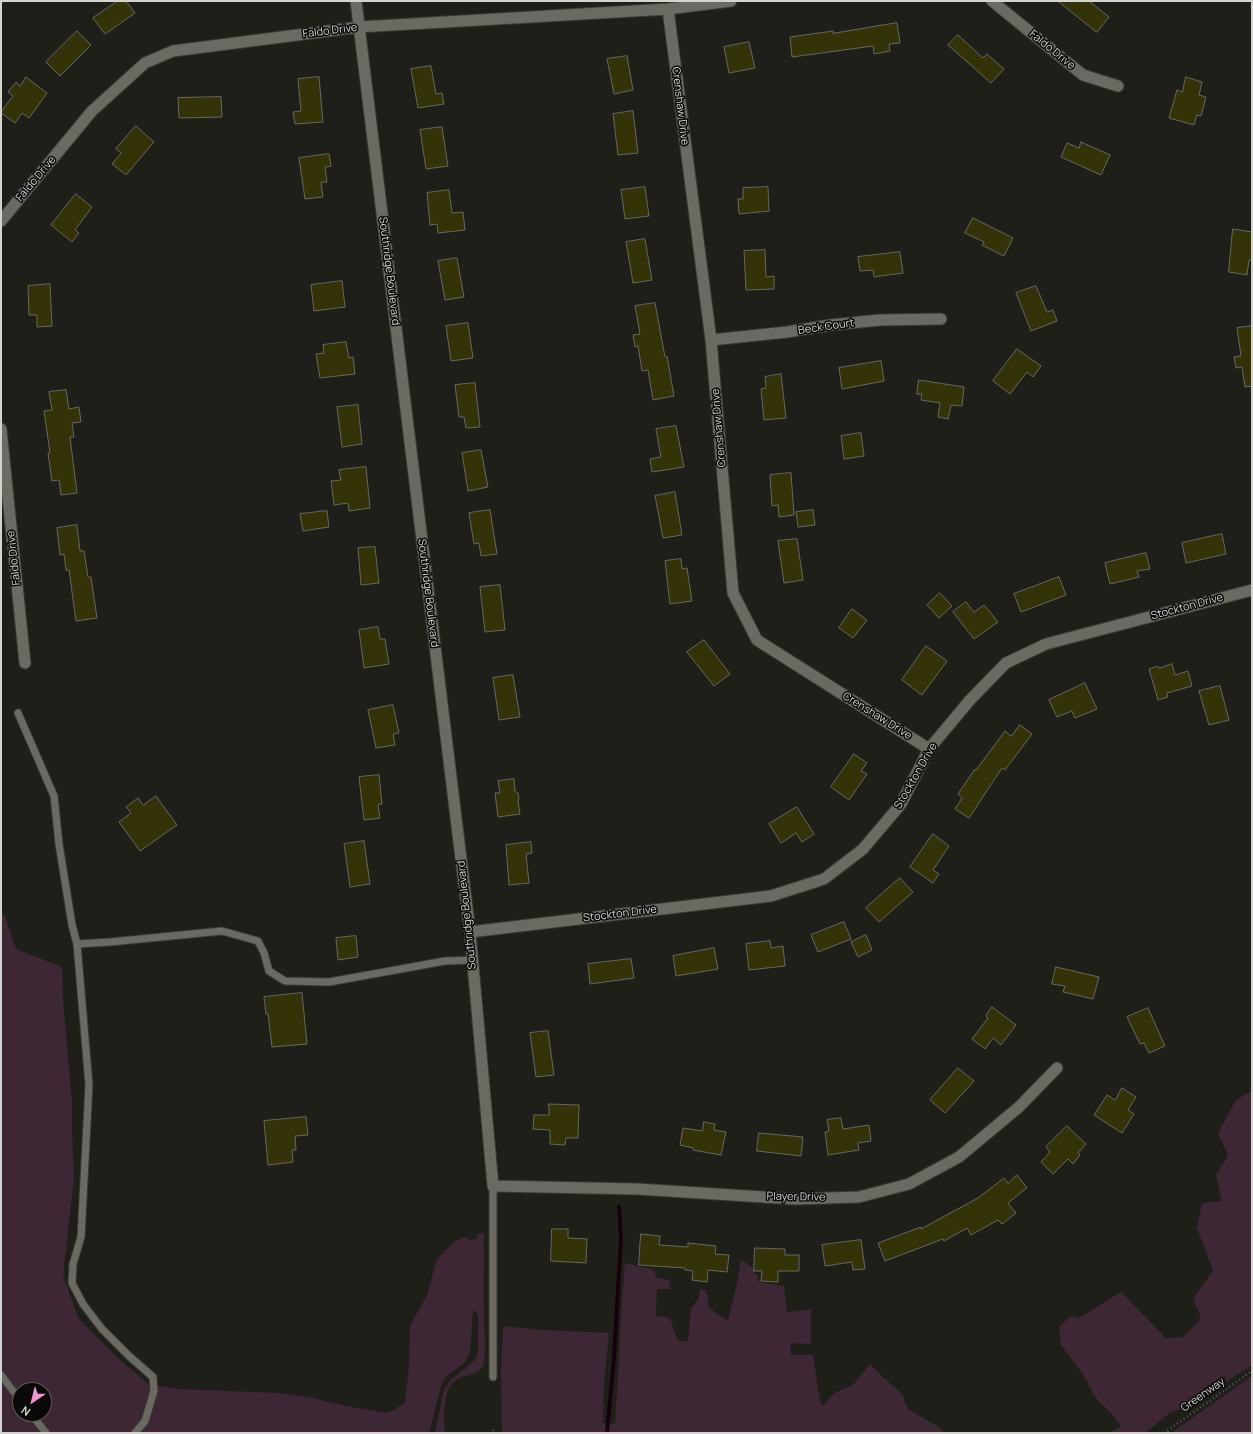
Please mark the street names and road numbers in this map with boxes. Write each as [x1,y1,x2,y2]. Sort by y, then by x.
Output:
street label: Faldo Drive [302,21,358,41]
street label: Faldo Drive [1026,28,1078,72]
street label: Crenshaw Drive [669,66,691,146]
street label: Faldo Drive [13,154,59,204]
street label: Southridge Boulevard [376,216,402,326]
street label: Beck Court [797,317,855,337]
street label: Crenshaw Drive [709,388,729,468]
street label: Faldo Drive [5,530,23,586]
street label: Southridge Boulevard [415,538,441,648]
street label: Stockton Drive [1149,591,1225,623]
street label: Crenshaw Drive [840,689,914,743]
street label: Stockton Drive [892,741,940,811]
street label: Southridge Boulevard [455,860,479,970]
street label: Stockton Drive [582,903,658,925]
street label: Player Drive [766,1190,826,1204]
street label: Greenway [1179,1375,1227,1415]

